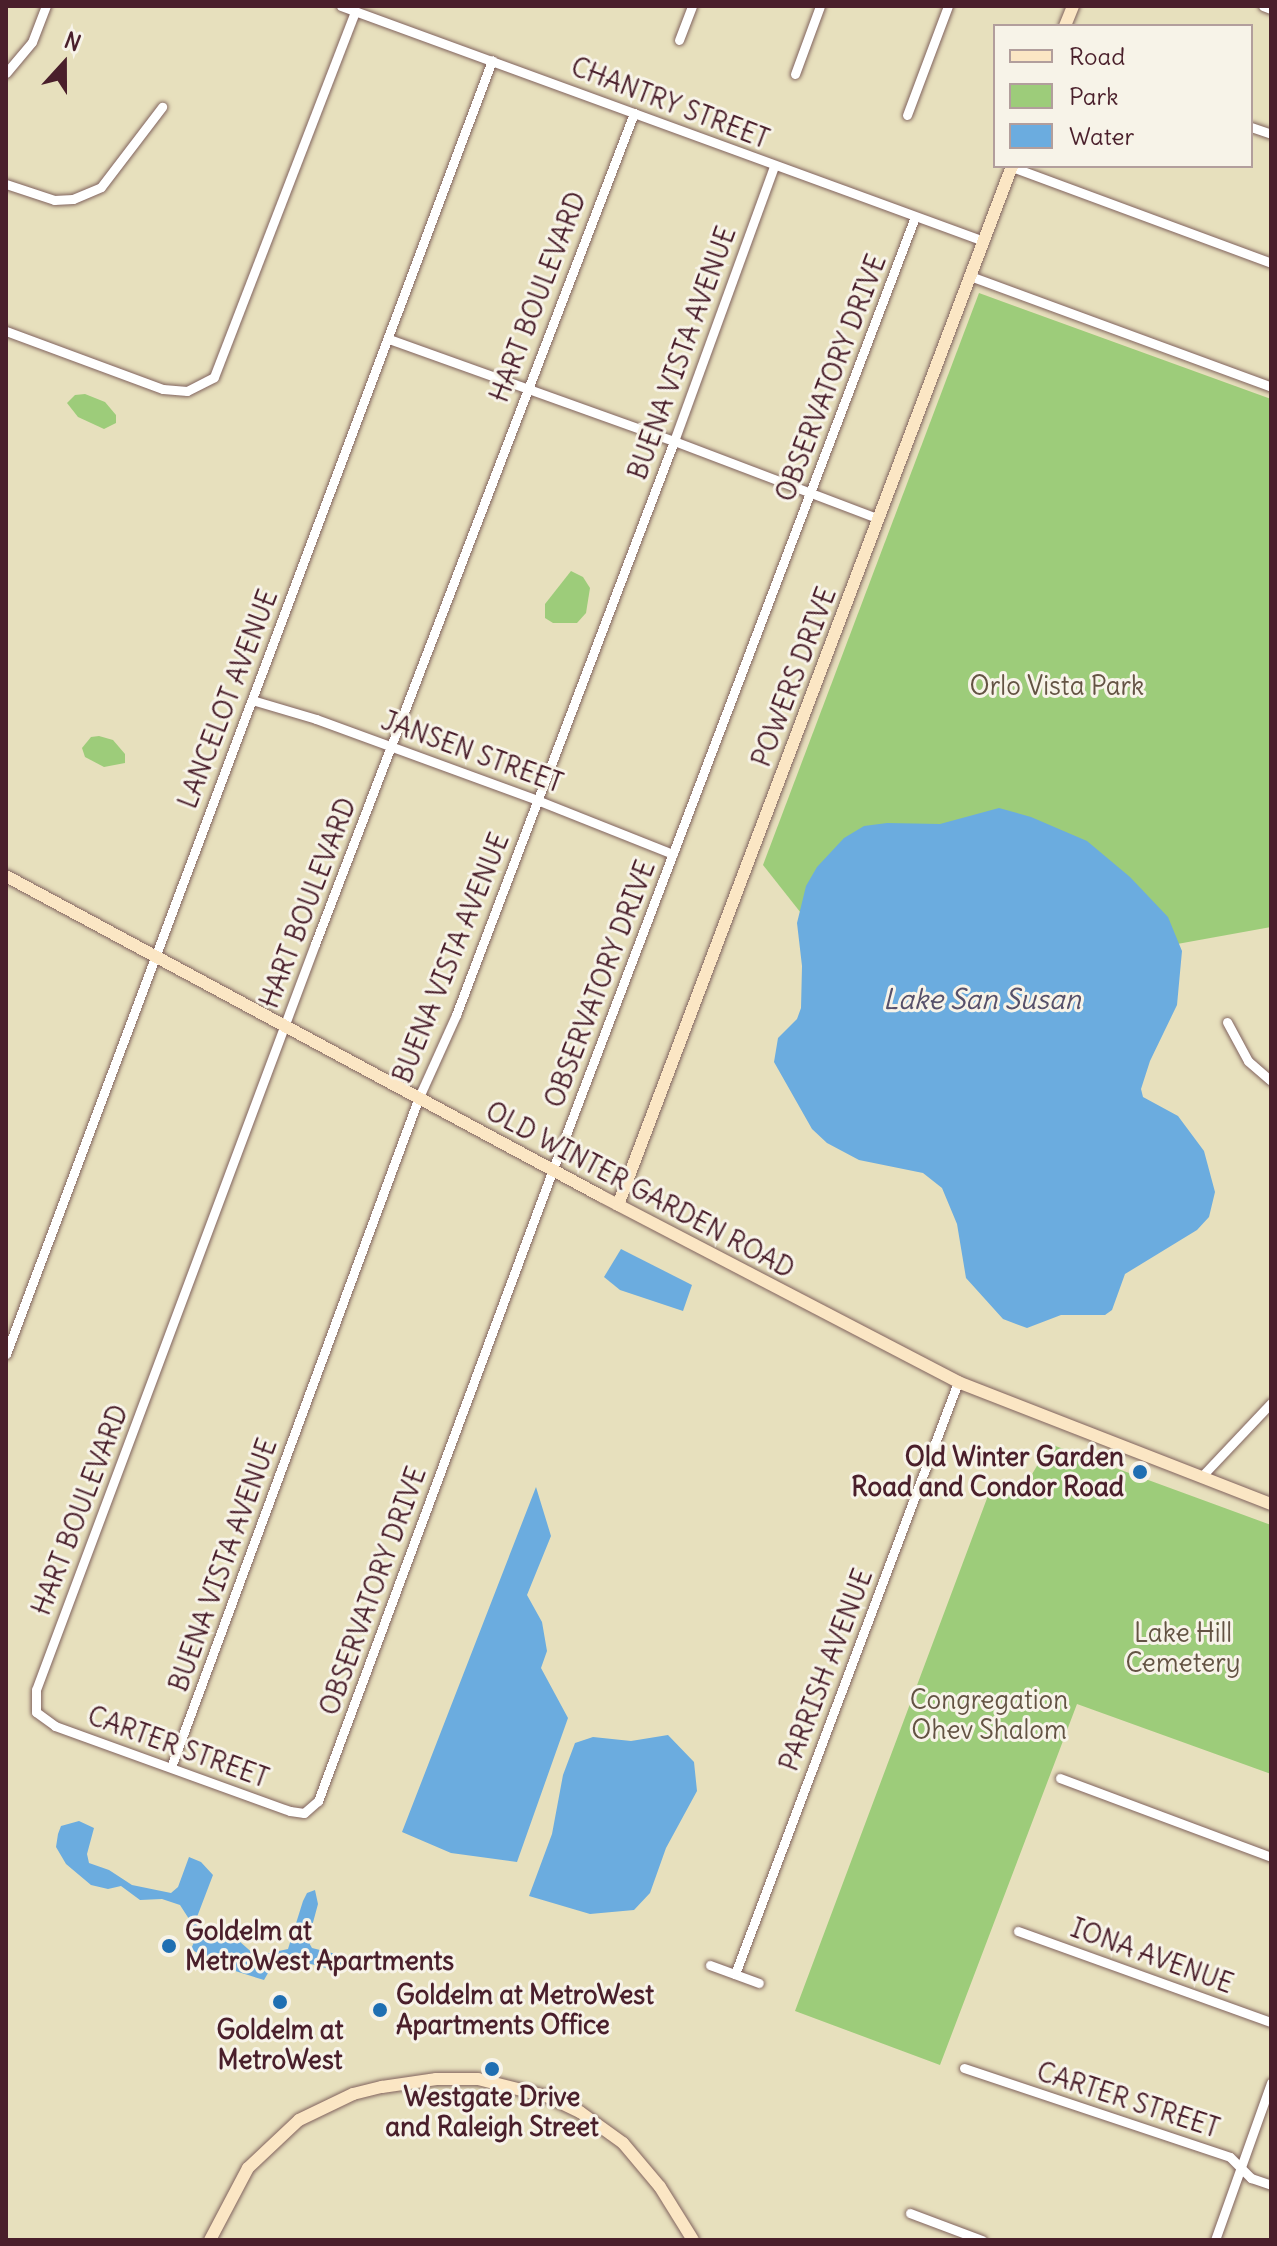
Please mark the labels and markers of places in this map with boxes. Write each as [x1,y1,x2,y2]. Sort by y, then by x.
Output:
place label: Old Winter Garden Road and Condor Road [851,1441,1124,1502]
marker: Old Winter Garden Road and Condor Road [1131,1463,1149,1481]
place label: Goldelm at MetroWest Apartments [185,1915,454,1976]
marker: Goldelm at MetroWest Apartments [160,1937,178,1955]
place label: Goldelm at MetroWest Apartments Office [396,1979,654,2040]
marker: Goldelm at MetroWest [271,1993,289,2011]
marker: Goldelm at MetroWest Apartments Office [371,2001,389,2019]
place label: Goldelm at MetroWest [217,2014,343,2076]
marker: Westgate Drive and Raleigh Street [483,2060,501,2078]
place label: Westgate Drive and Raleigh Street [385,2081,599,2142]

